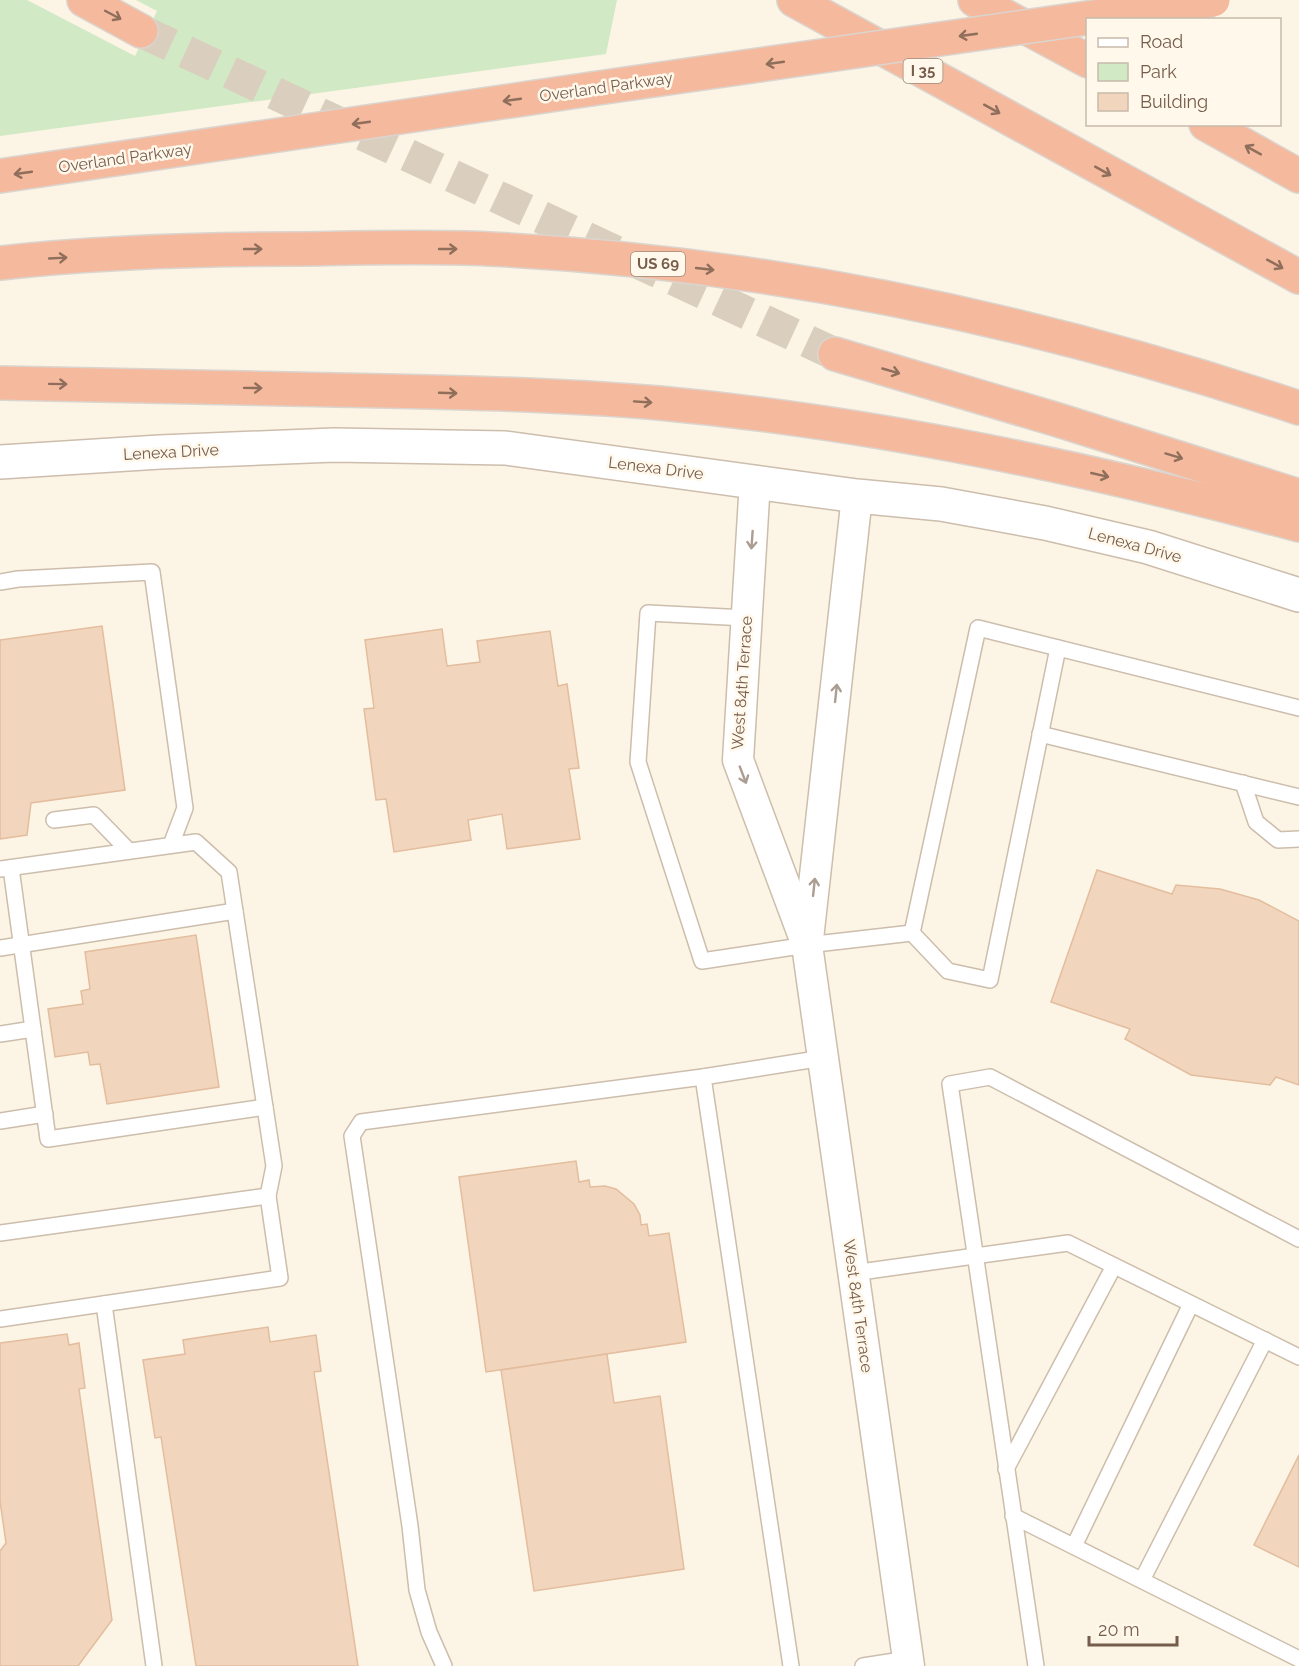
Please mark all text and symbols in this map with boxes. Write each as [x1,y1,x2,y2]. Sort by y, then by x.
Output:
one-way arrow [103,10,121,22]
legend [1086,18,1281,126]
one-way arrow [959,29,978,40]
text: Road [1140,31,1183,52]
one-way arrow [766,57,785,68]
road number: I 35 [904,59,942,83]
text: Park [1140,61,1177,82]
street label: Overland Parkway [538,68,674,106]
text: Building [1140,91,1208,112]
one-way arrow [503,95,522,106]
one-way arrow [983,104,1000,116]
one-way arrow [352,117,372,128]
street label: Overland Parkway [57,139,193,177]
one-way arrow [1244,144,1262,155]
one-way arrow [1094,165,1111,177]
one-way arrow [13,167,33,178]
one-way arrow [242,243,262,255]
one-way arrow [437,243,457,255]
one-way arrow [48,252,68,263]
road number: US 69 [631,252,685,276]
one-way arrow [1265,259,1283,270]
one-way arrow [695,264,714,275]
one-way arrow [881,366,900,377]
one-way arrow [48,379,68,390]
one-way arrow [243,382,263,394]
one-way arrow [438,387,458,398]
one-way arrow [633,397,653,408]
street label: Lenexa Drive [123,440,219,464]
one-way arrow [1164,451,1183,462]
street label: Lenexa Drive [607,453,705,483]
one-way arrow [1090,470,1109,482]
street label: Lenexa Drive [1086,523,1184,567]
one-way arrow [746,529,757,549]
street label: West 84th Terrace [728,615,756,751]
one-way arrow [831,684,842,704]
one-way arrow [739,765,750,784]
one-way arrow [809,877,820,897]
street label: West 84th Terrace [839,1238,877,1374]
scale bar [1089,1609,1178,1647]
text: 20 m [1098,1619,1140,1640]

